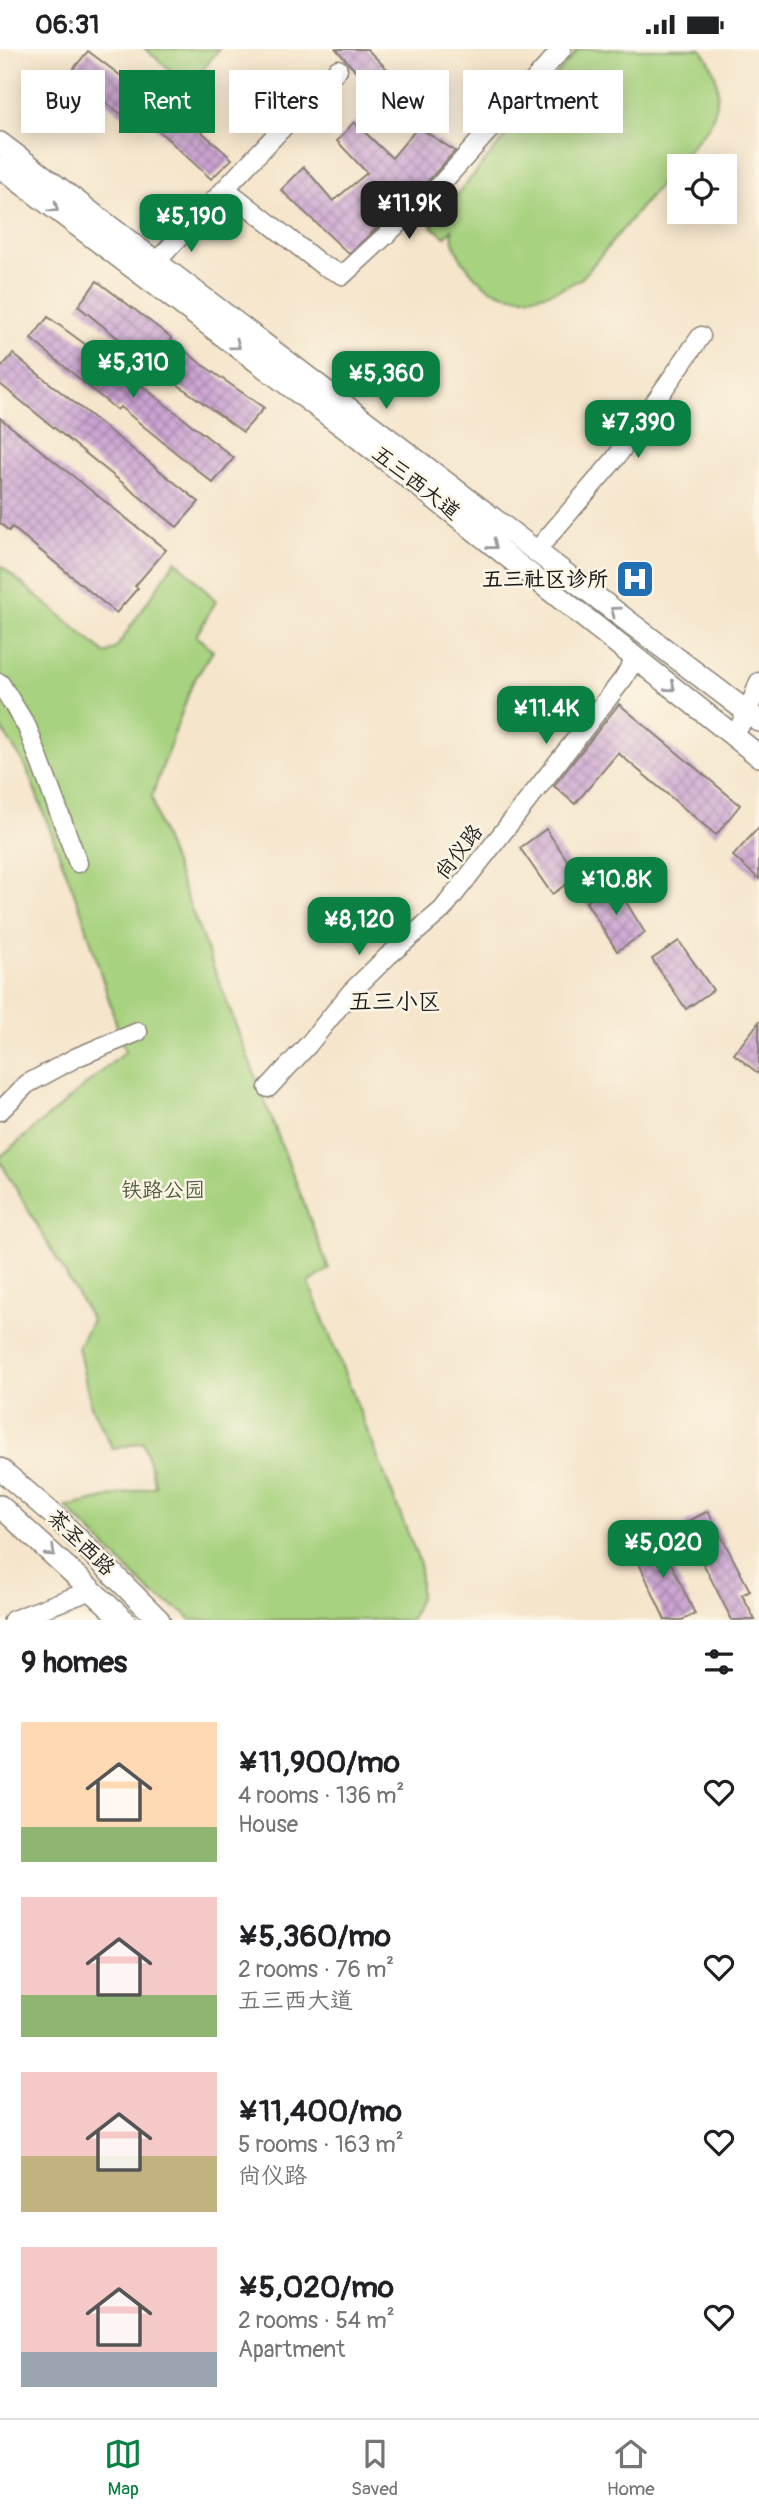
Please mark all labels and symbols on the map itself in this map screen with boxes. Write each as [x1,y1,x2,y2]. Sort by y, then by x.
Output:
pin: ¥11.9K [352,181,466,241]
pin: ¥5,190 [134,195,248,254]
one-way arrow [47,200,59,213]
one-way arrow [228,337,241,350]
pin: ¥5,310 [76,341,190,400]
pin: ¥5,360 [329,351,443,411]
pin: ¥7,390 [581,401,695,460]
street label: 五三西大道 [366,440,466,526]
one-way arrow [486,536,498,549]
hospital icon: 五三社区诊所 [614,558,656,600]
place label: 五三社区诊所 [482,566,608,593]
one-way arrow [611,607,623,620]
one-way arrow [662,679,675,691]
pin: ¥11.4K [489,687,603,746]
street label: 尚仪路 [429,819,489,885]
pin: ¥10.8K [559,857,673,917]
pin: ¥8,120 [302,897,416,957]
district label: 五三小区 [349,987,441,1016]
park label: 铁路公园 [121,1177,205,1204]
street label: 茶圣西路 [41,1504,121,1582]
pin: ¥5,020 [606,1521,720,1580]
one-way arrow [43,1543,56,1556]

